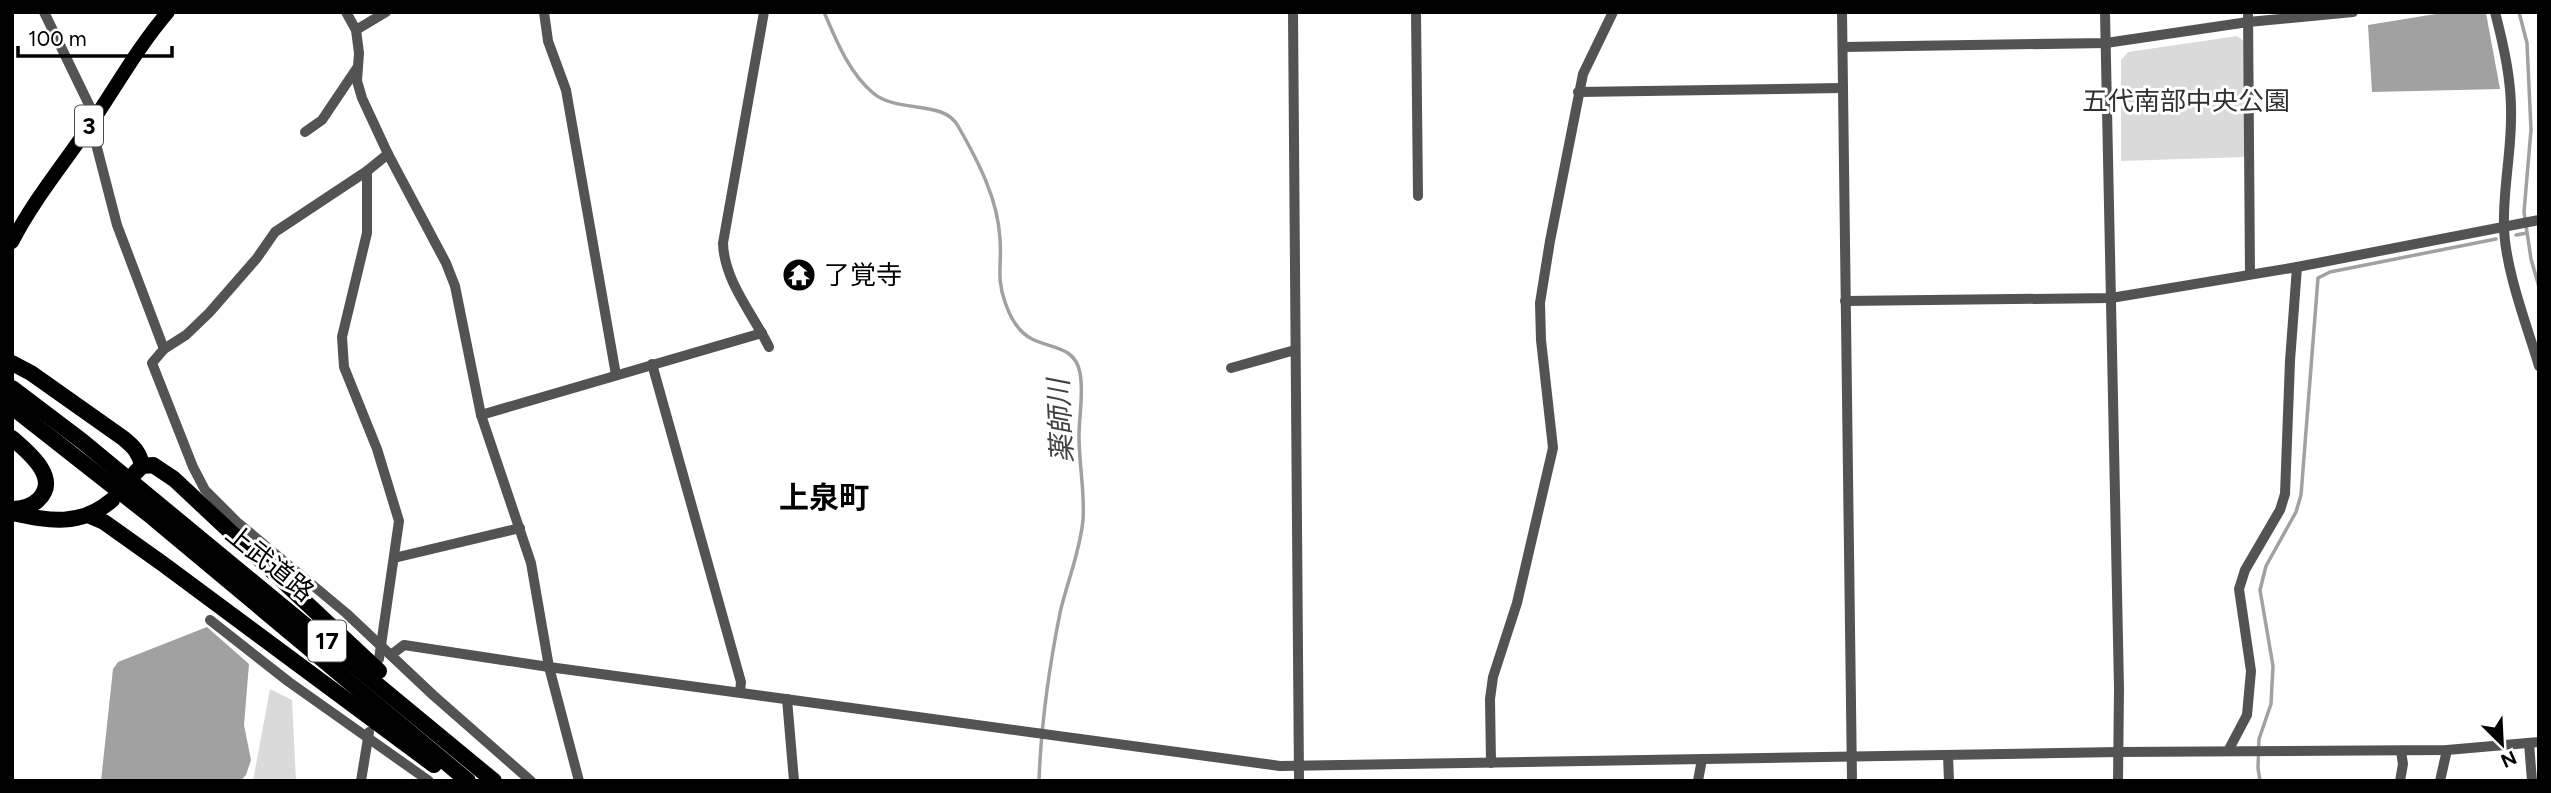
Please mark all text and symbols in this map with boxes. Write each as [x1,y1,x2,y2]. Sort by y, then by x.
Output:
scale bar [18,14,172,58]
text: 100 m [28,26,87,51]
park label: 五代南部中央公園 [2082,85,2290,117]
road number: 3 [75,106,103,146]
temple icon: 了覚寺 [780,256,818,294]
place label: 了覚寺 [824,259,902,291]
water label: 薬師川 [1041,375,1079,464]
district label: 上泉町 [779,479,869,516]
street label: 上武道路 [220,518,320,608]
road number: 17 [308,620,346,662]
north arrow [2467,709,2537,779]
text: N [2497,746,2520,773]

